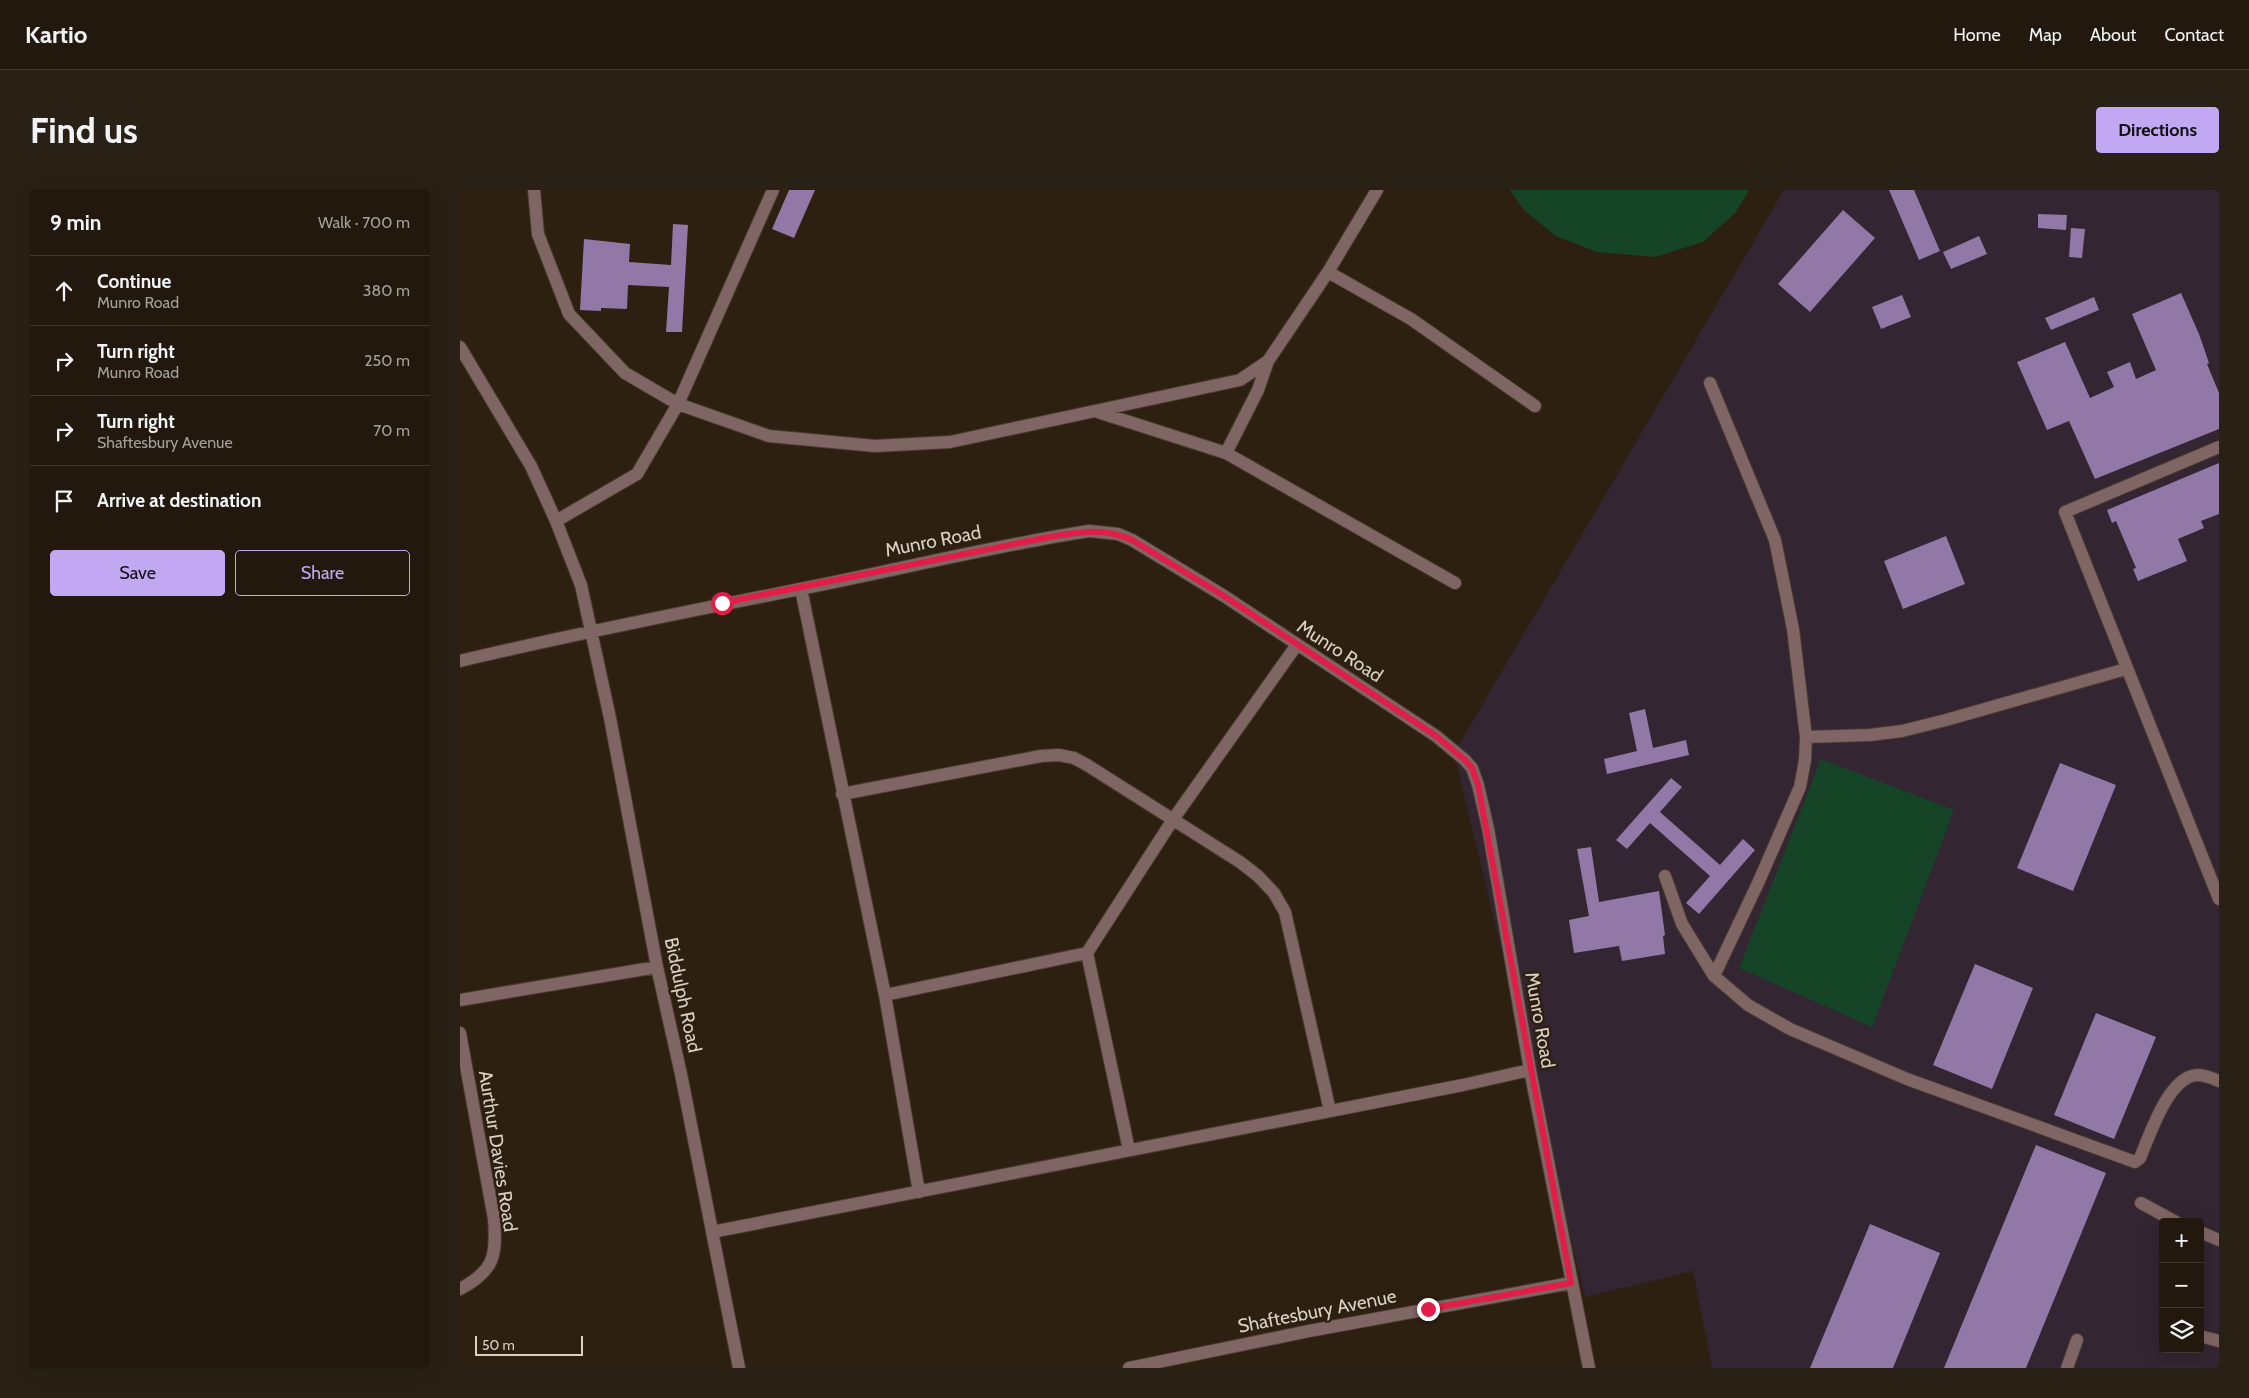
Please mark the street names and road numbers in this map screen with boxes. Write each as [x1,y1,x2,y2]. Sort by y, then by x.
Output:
street label: Munro Road [883,520,983,562]
street label: Munro Road [1293,615,1387,687]
street label: Biddulph Road [660,935,706,1055]
street label: Munro Road [1520,970,1560,1070]
street label: Aurthur Davies Road [474,1069,522,1233]
street label: Shaftesbury Avenue [1236,1284,1399,1338]

